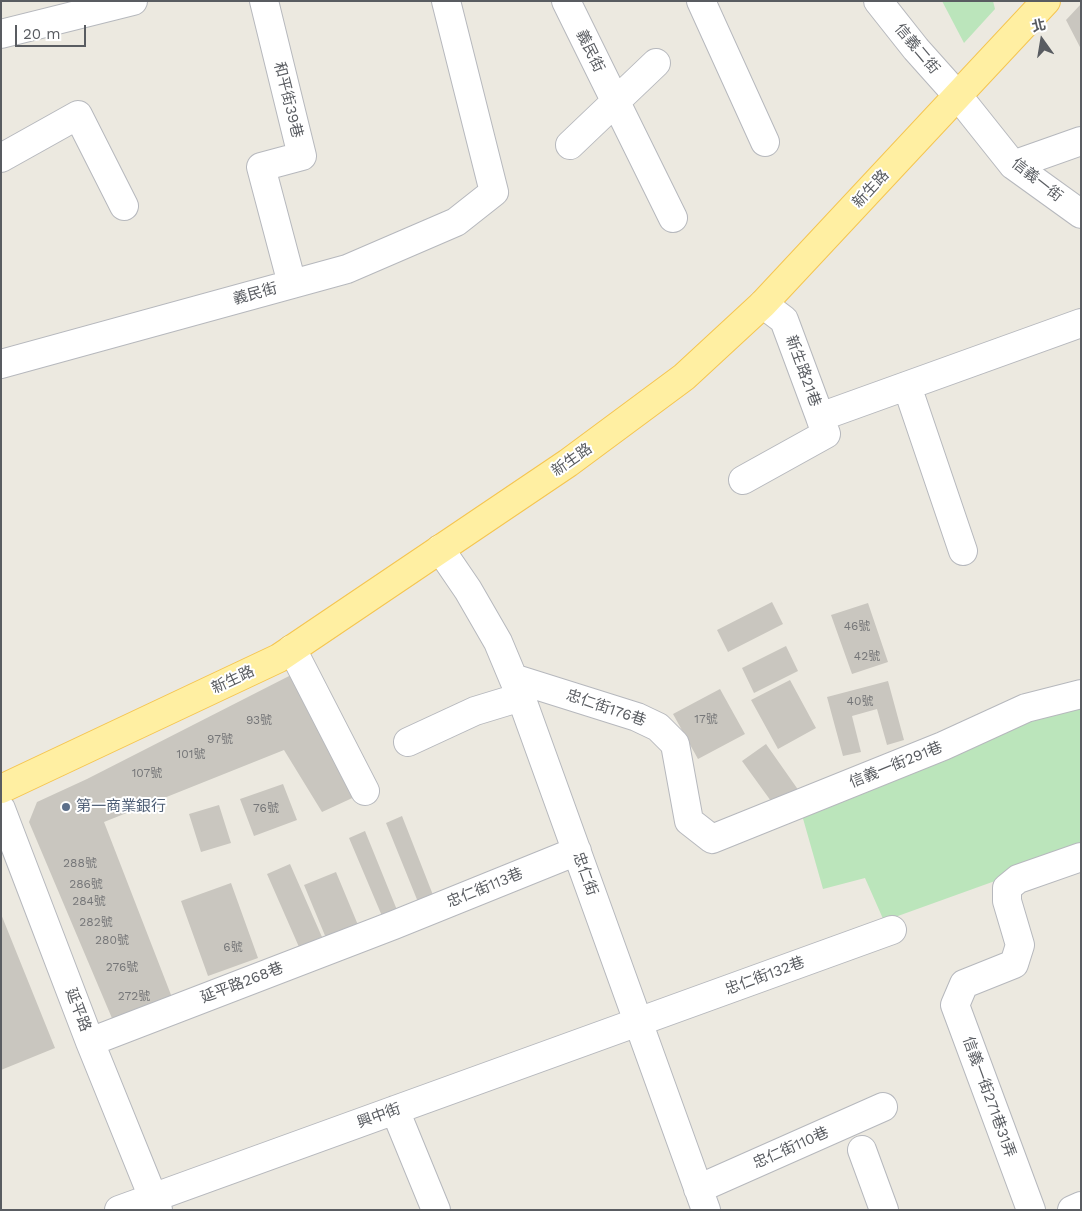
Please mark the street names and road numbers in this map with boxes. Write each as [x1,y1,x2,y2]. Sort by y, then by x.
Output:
street label: 信義二街 [891,20,943,78]
street label: 義民街 [572,27,608,75]
street label: 和平街39巷 [270,60,306,140]
street label: 信義一街 [1008,154,1066,206]
street label: 新生路 [849,166,893,212]
street label: 義民街 [231,279,279,309]
street label: 新生路21巷 [782,333,824,409]
street label: 新生路 [548,440,596,480]
street label: 新生路 [209,662,257,698]
street label: 忠仁街176巷 [564,686,648,730]
street label: 信義一街291巷 [847,738,945,792]
street label: 忠仁街 [569,850,601,898]
street label: 忠仁街113巷 [444,865,526,911]
street label: 忠仁街132巷 [723,953,807,999]
street label: 延平路268巷 [198,959,286,1007]
street label: 延平路 [62,986,94,1034]
street label: 信義一街271巷31弄 [959,1034,1019,1160]
street label: 興中街 [355,1100,403,1132]
street label: 忠仁街110巷 [750,1123,832,1173]

